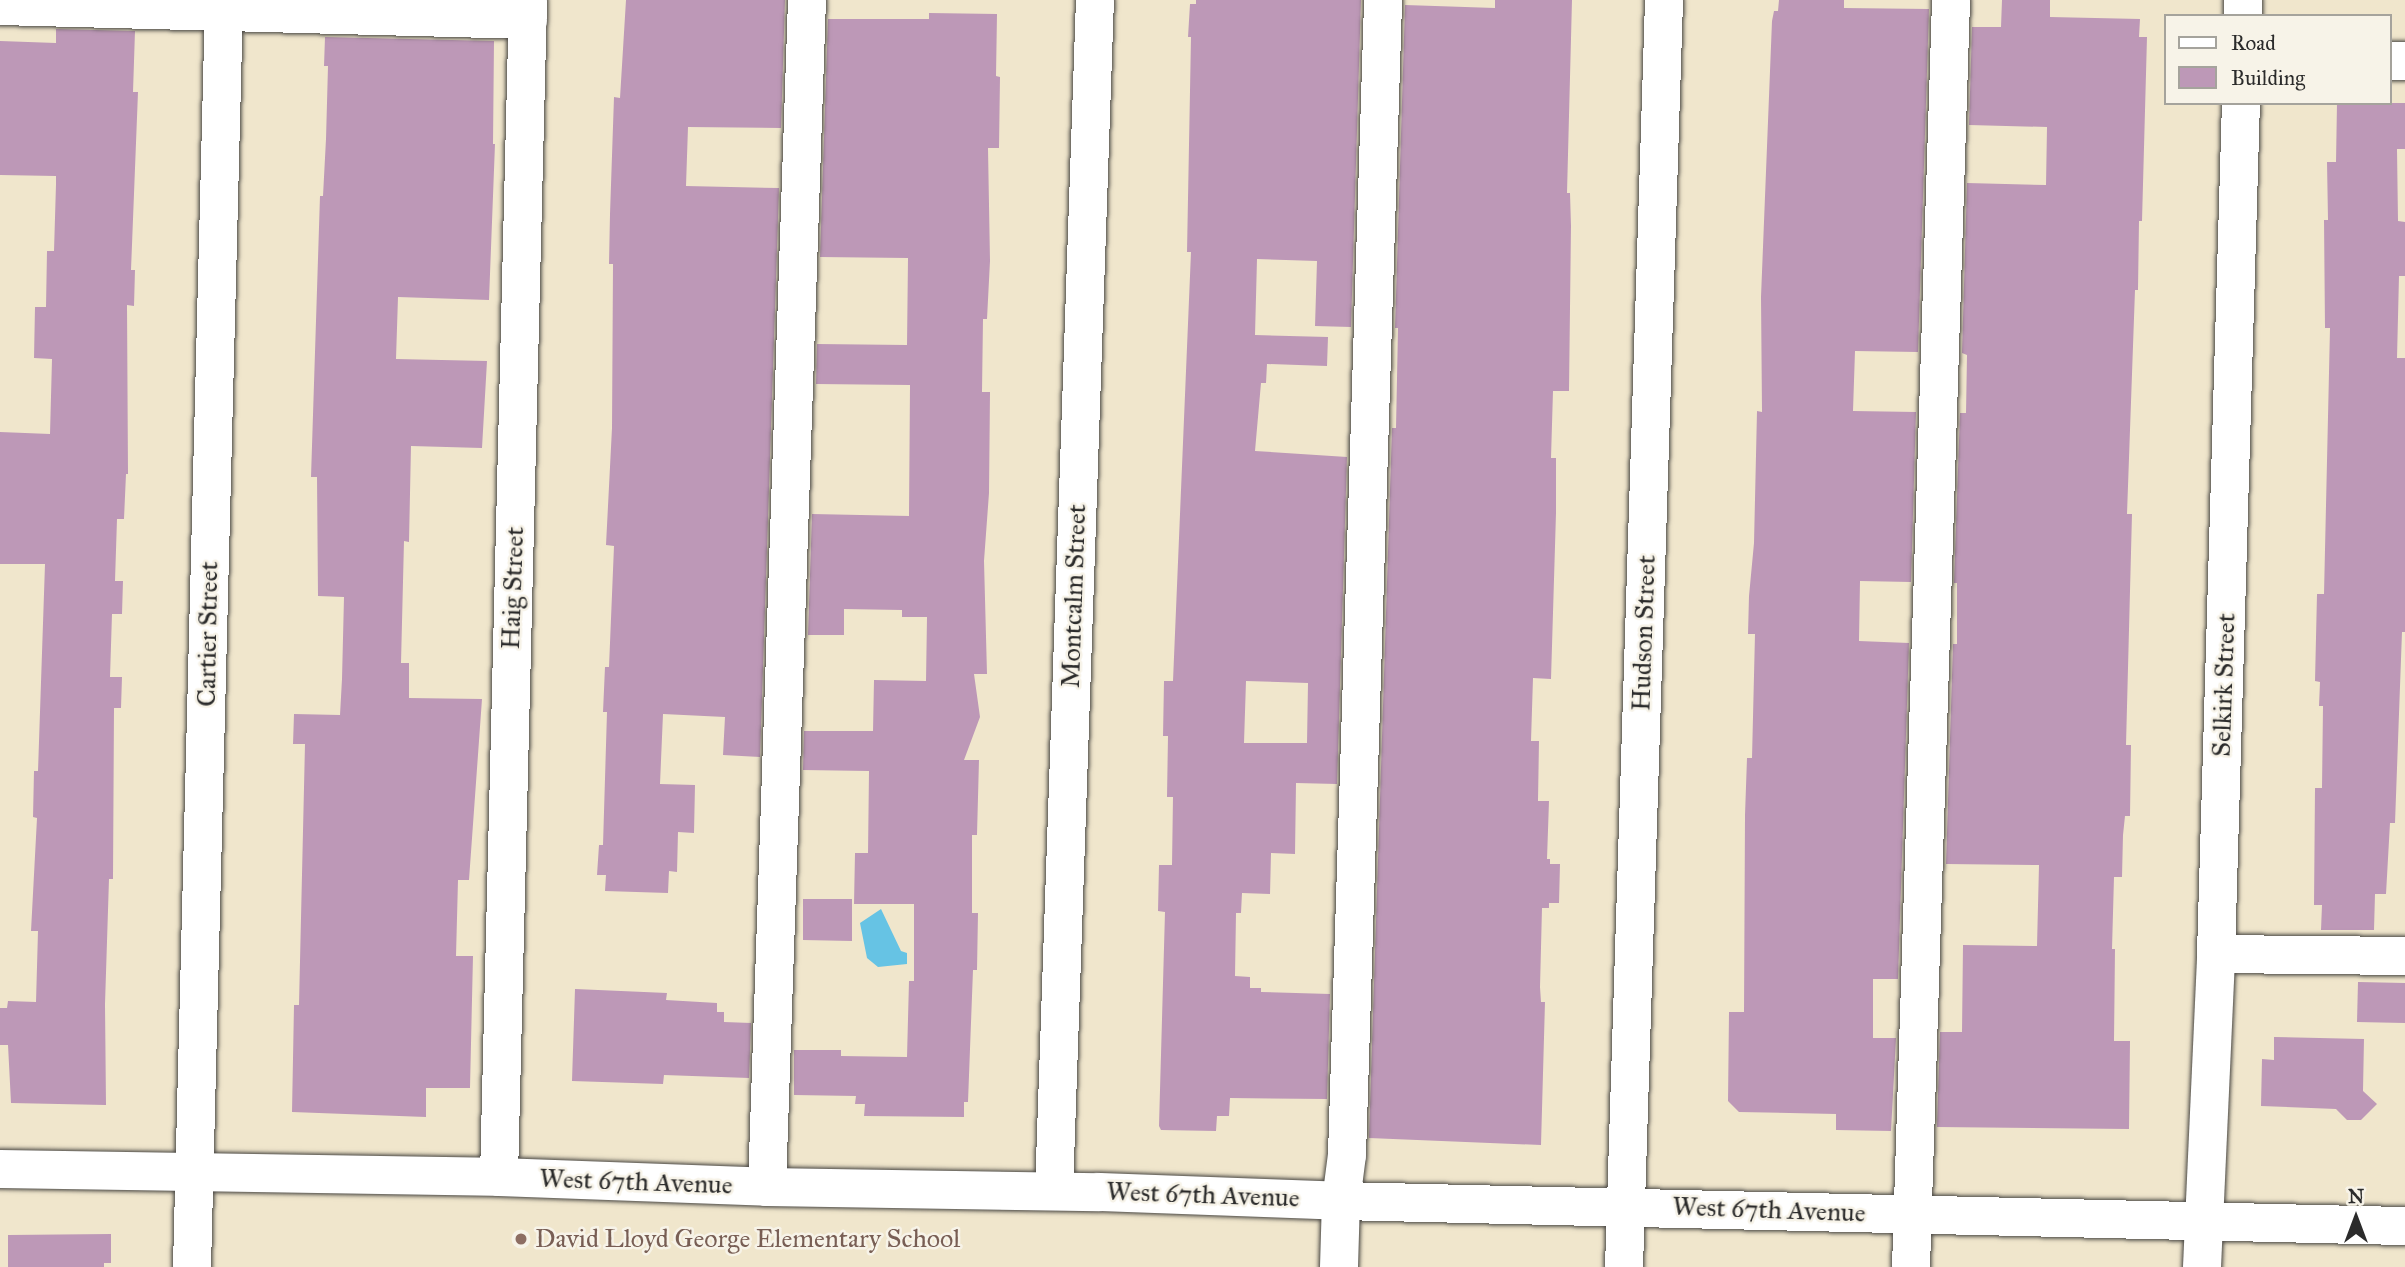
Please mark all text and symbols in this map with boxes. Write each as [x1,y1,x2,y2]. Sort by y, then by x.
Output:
legend [2164,14,2391,105]
text: Road [2231,30,2276,56]
text: Building [2231,65,2305,91]
street label: Montcalm Street [1055,504,1093,688]
street label: Haig Street [495,526,531,650]
street label: Hudson Street [1626,554,1662,712]
street label: Cartier Street [191,561,225,707]
street label: Selkirk Street [2206,613,2242,757]
street label: West 67th Avenue [539,1163,733,1201]
street label: West 67th Avenue [1106,1176,1300,1214]
north arrow [2321,1183,2391,1253]
text: N [2348,1185,2364,1208]
street label: West 67th Avenue [1672,1191,1866,1229]
place label: David Lloyd George Elementary School [535,1223,960,1255]
marker: David Lloyd George Elementary School [513,1231,529,1247]

